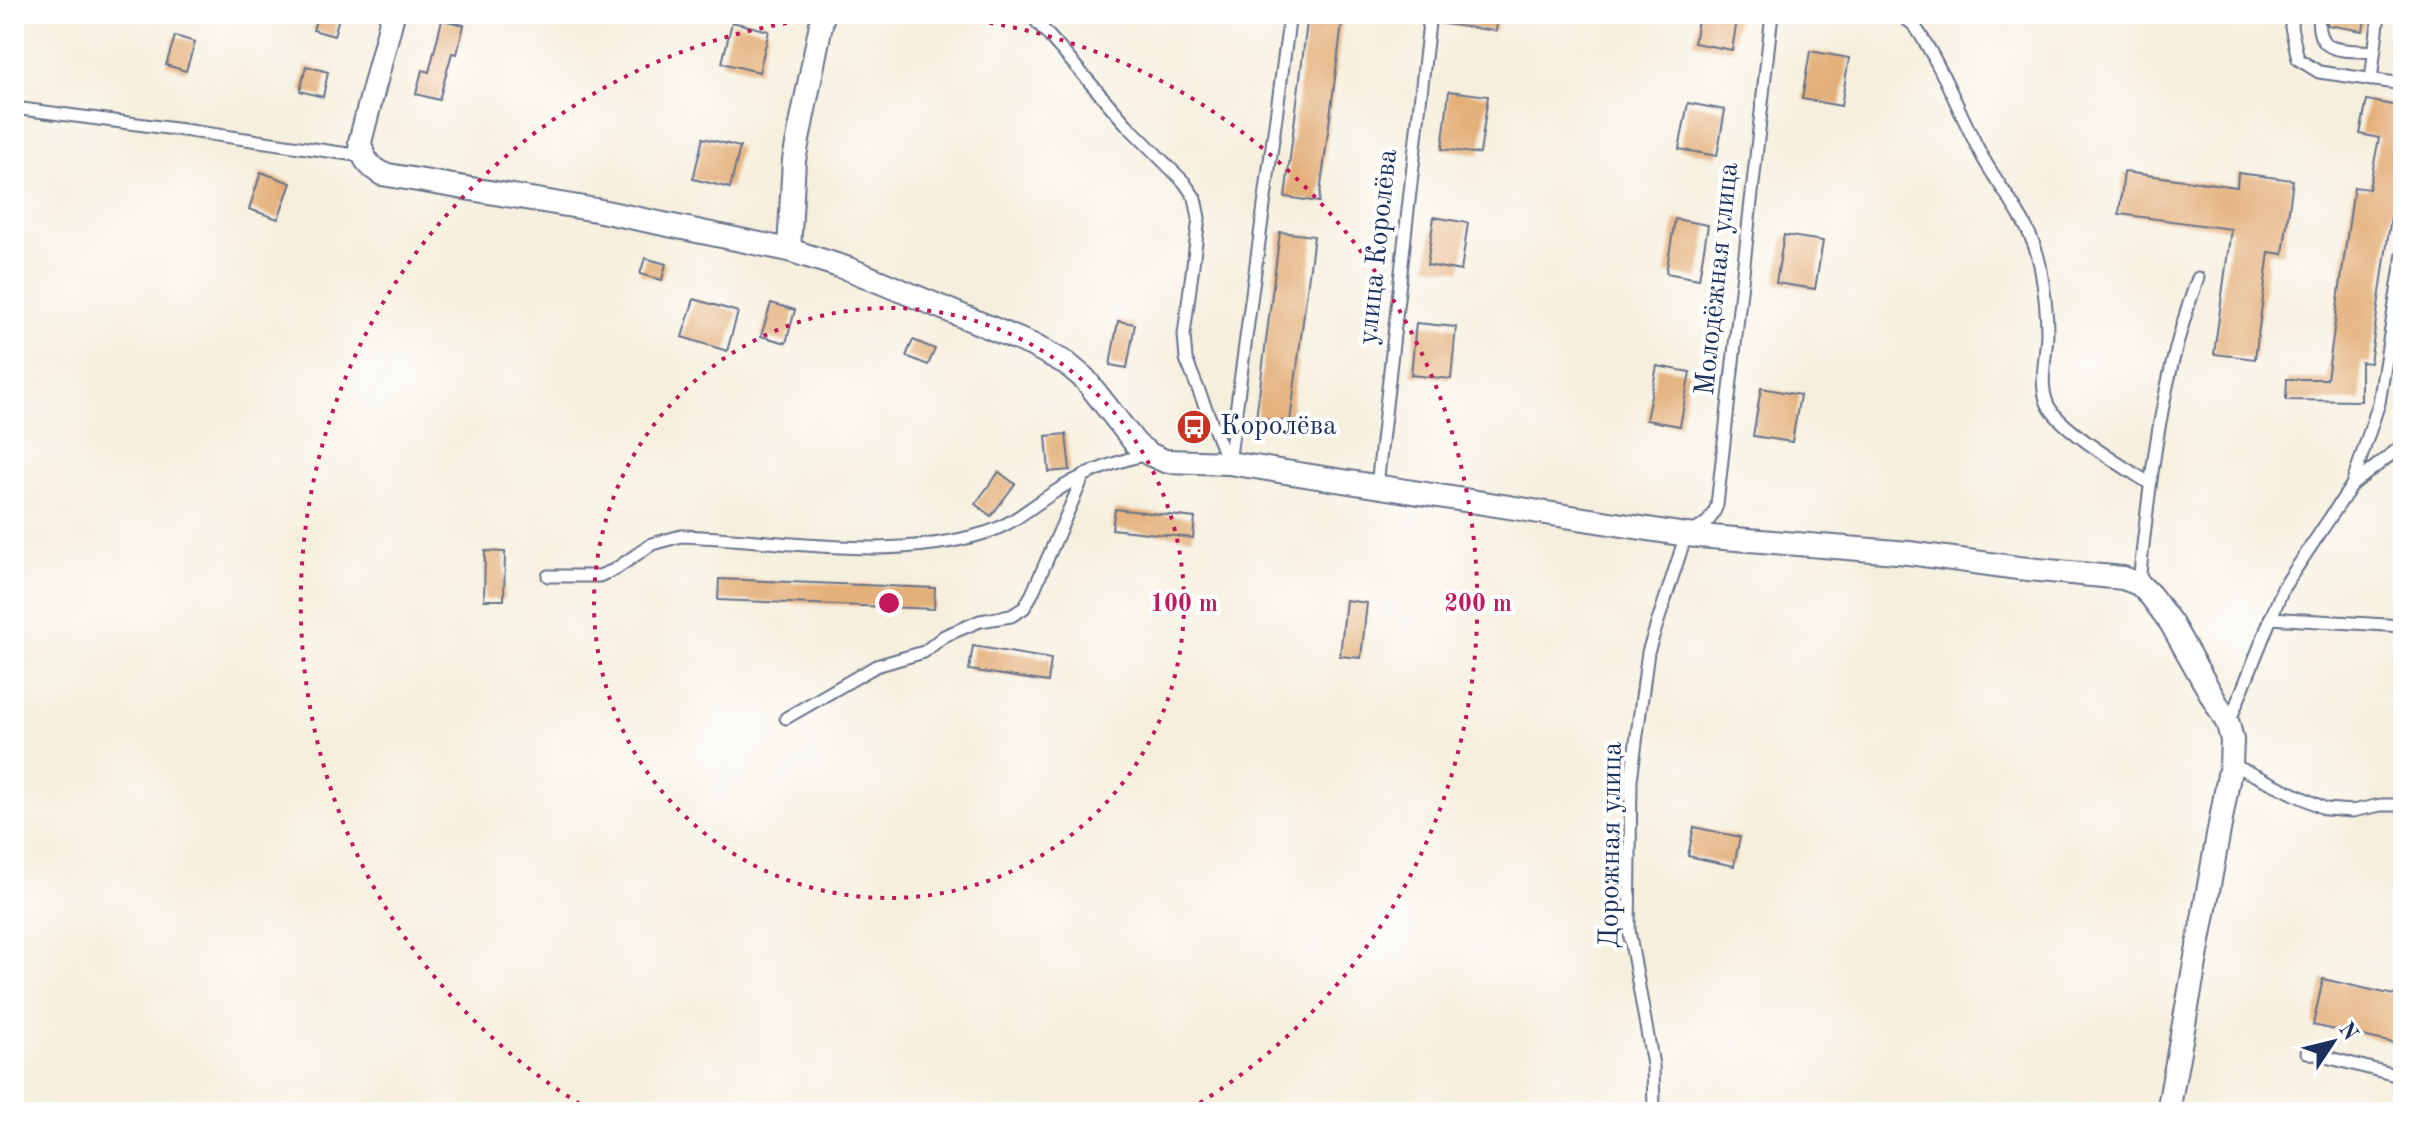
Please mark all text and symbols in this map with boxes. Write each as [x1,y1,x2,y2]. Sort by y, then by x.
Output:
street label: улица Королёва [1355,148,1403,346]
street label: Молодёжная улица [1692,161,1744,397]
bus stop icon: Королёва [1175,408,1213,446]
place label: Королёва [1220,413,1337,441]
centre of rings [875,589,903,617]
text: 100 m [1150,593,1218,617]
text: 200 m [1444,593,1512,617]
street label: Дорожная улица [1596,741,1628,948]
north arrow [2293,1002,2373,1082]
text: N [2334,1018,2362,1045]

